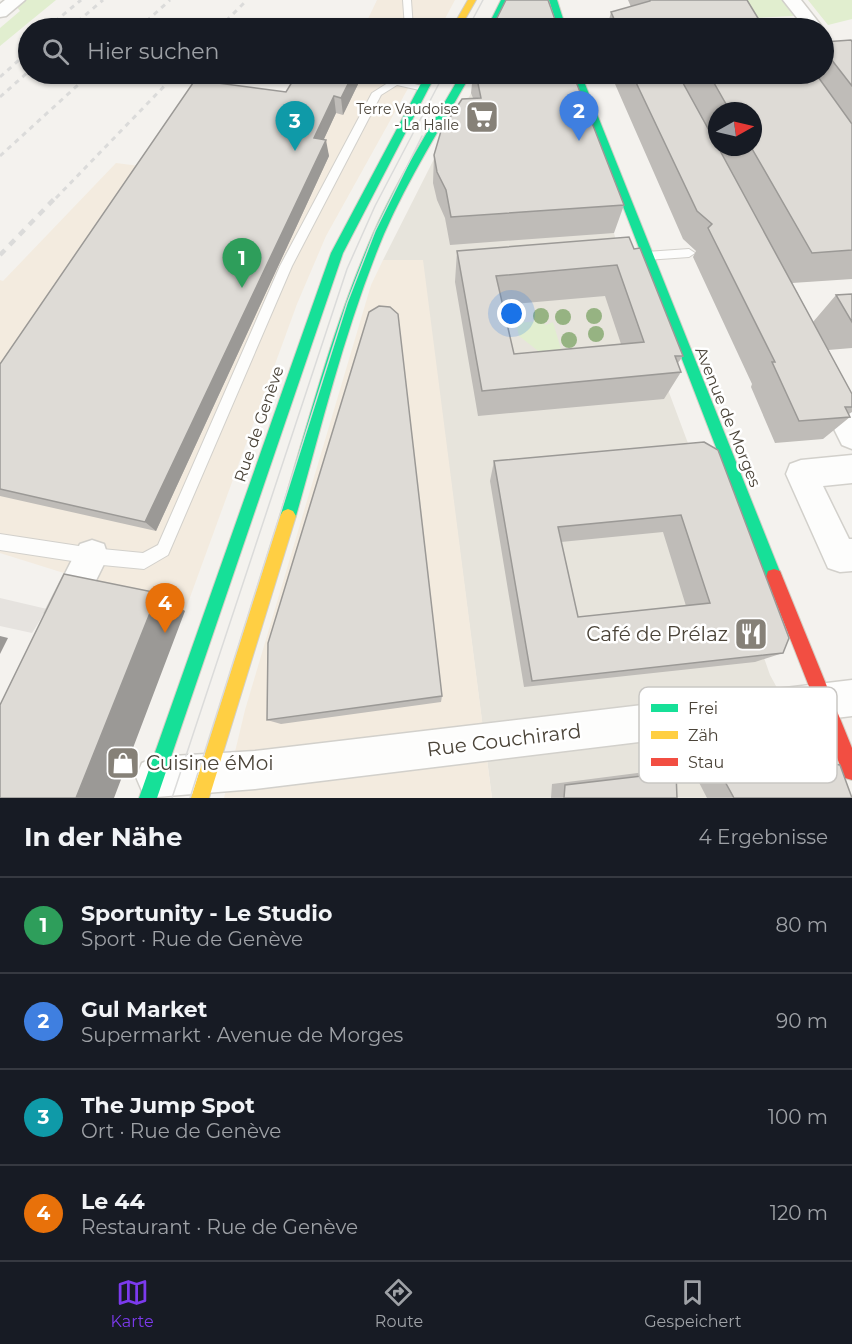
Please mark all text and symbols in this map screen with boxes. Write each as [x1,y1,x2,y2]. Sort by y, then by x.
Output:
search box [18,18,834,84]
icon: search [39,35,72,68]
text: Hier suchen [87,38,219,65]
pin: 2 [560,92,598,141]
supermarket icon: Terre Vaudoise - La Halle [464,99,500,135]
place label: Terre Vaudoise - La Halle [356,100,459,134]
pin: 3 [276,102,314,151]
north arrow [708,102,762,156]
pin: 1 [222,238,262,288]
your location [497,299,526,328]
street label: Avenue de Morges [691,344,765,490]
street label: Rue de Genève [230,364,288,484]
pin: 4 [146,584,184,633]
restaurant icon: Café de Prélaz [733,616,769,652]
place label: Café de Prélaz [586,622,728,646]
legend [639,687,837,783]
text: Frei [688,699,718,718]
street label: Rue Couchirard [425,719,583,761]
text: Zäh [688,726,719,745]
shop icon: Cuisine éMoi [105,745,141,781]
place label: Cuisine éMoi [146,751,274,775]
text: Stau [688,753,724,772]
text: In der Nähe [24,821,182,853]
text: 4 Ergebnisse [699,825,828,849]
text: Sportunity - Le Studio [81,900,332,927]
text: 1 [40,913,47,937]
text: 80 m [776,913,828,937]
text: Sport · Rue de Genève [81,927,303,951]
text: Gul Market [81,996,207,1023]
text: 2 [38,1009,49,1033]
text: 90 m [776,1009,828,1033]
text: Supermarkt · Avenue de Morges [81,1023,403,1047]
text: The Jump Spot [81,1092,255,1119]
text: 3 [38,1105,49,1129]
text: 100 m [768,1105,828,1129]
text: Ort · Rue de Genève [81,1119,281,1143]
text: Le 44 [81,1188,145,1215]
text: 4 [37,1201,50,1225]
text: 120 m [770,1201,828,1225]
text: Restaurant · Rue de Genève [81,1215,358,1239]
tab: Karte [111,1276,154,1331]
tab: Route [375,1276,423,1331]
tab: Gespeichert [644,1276,741,1331]

